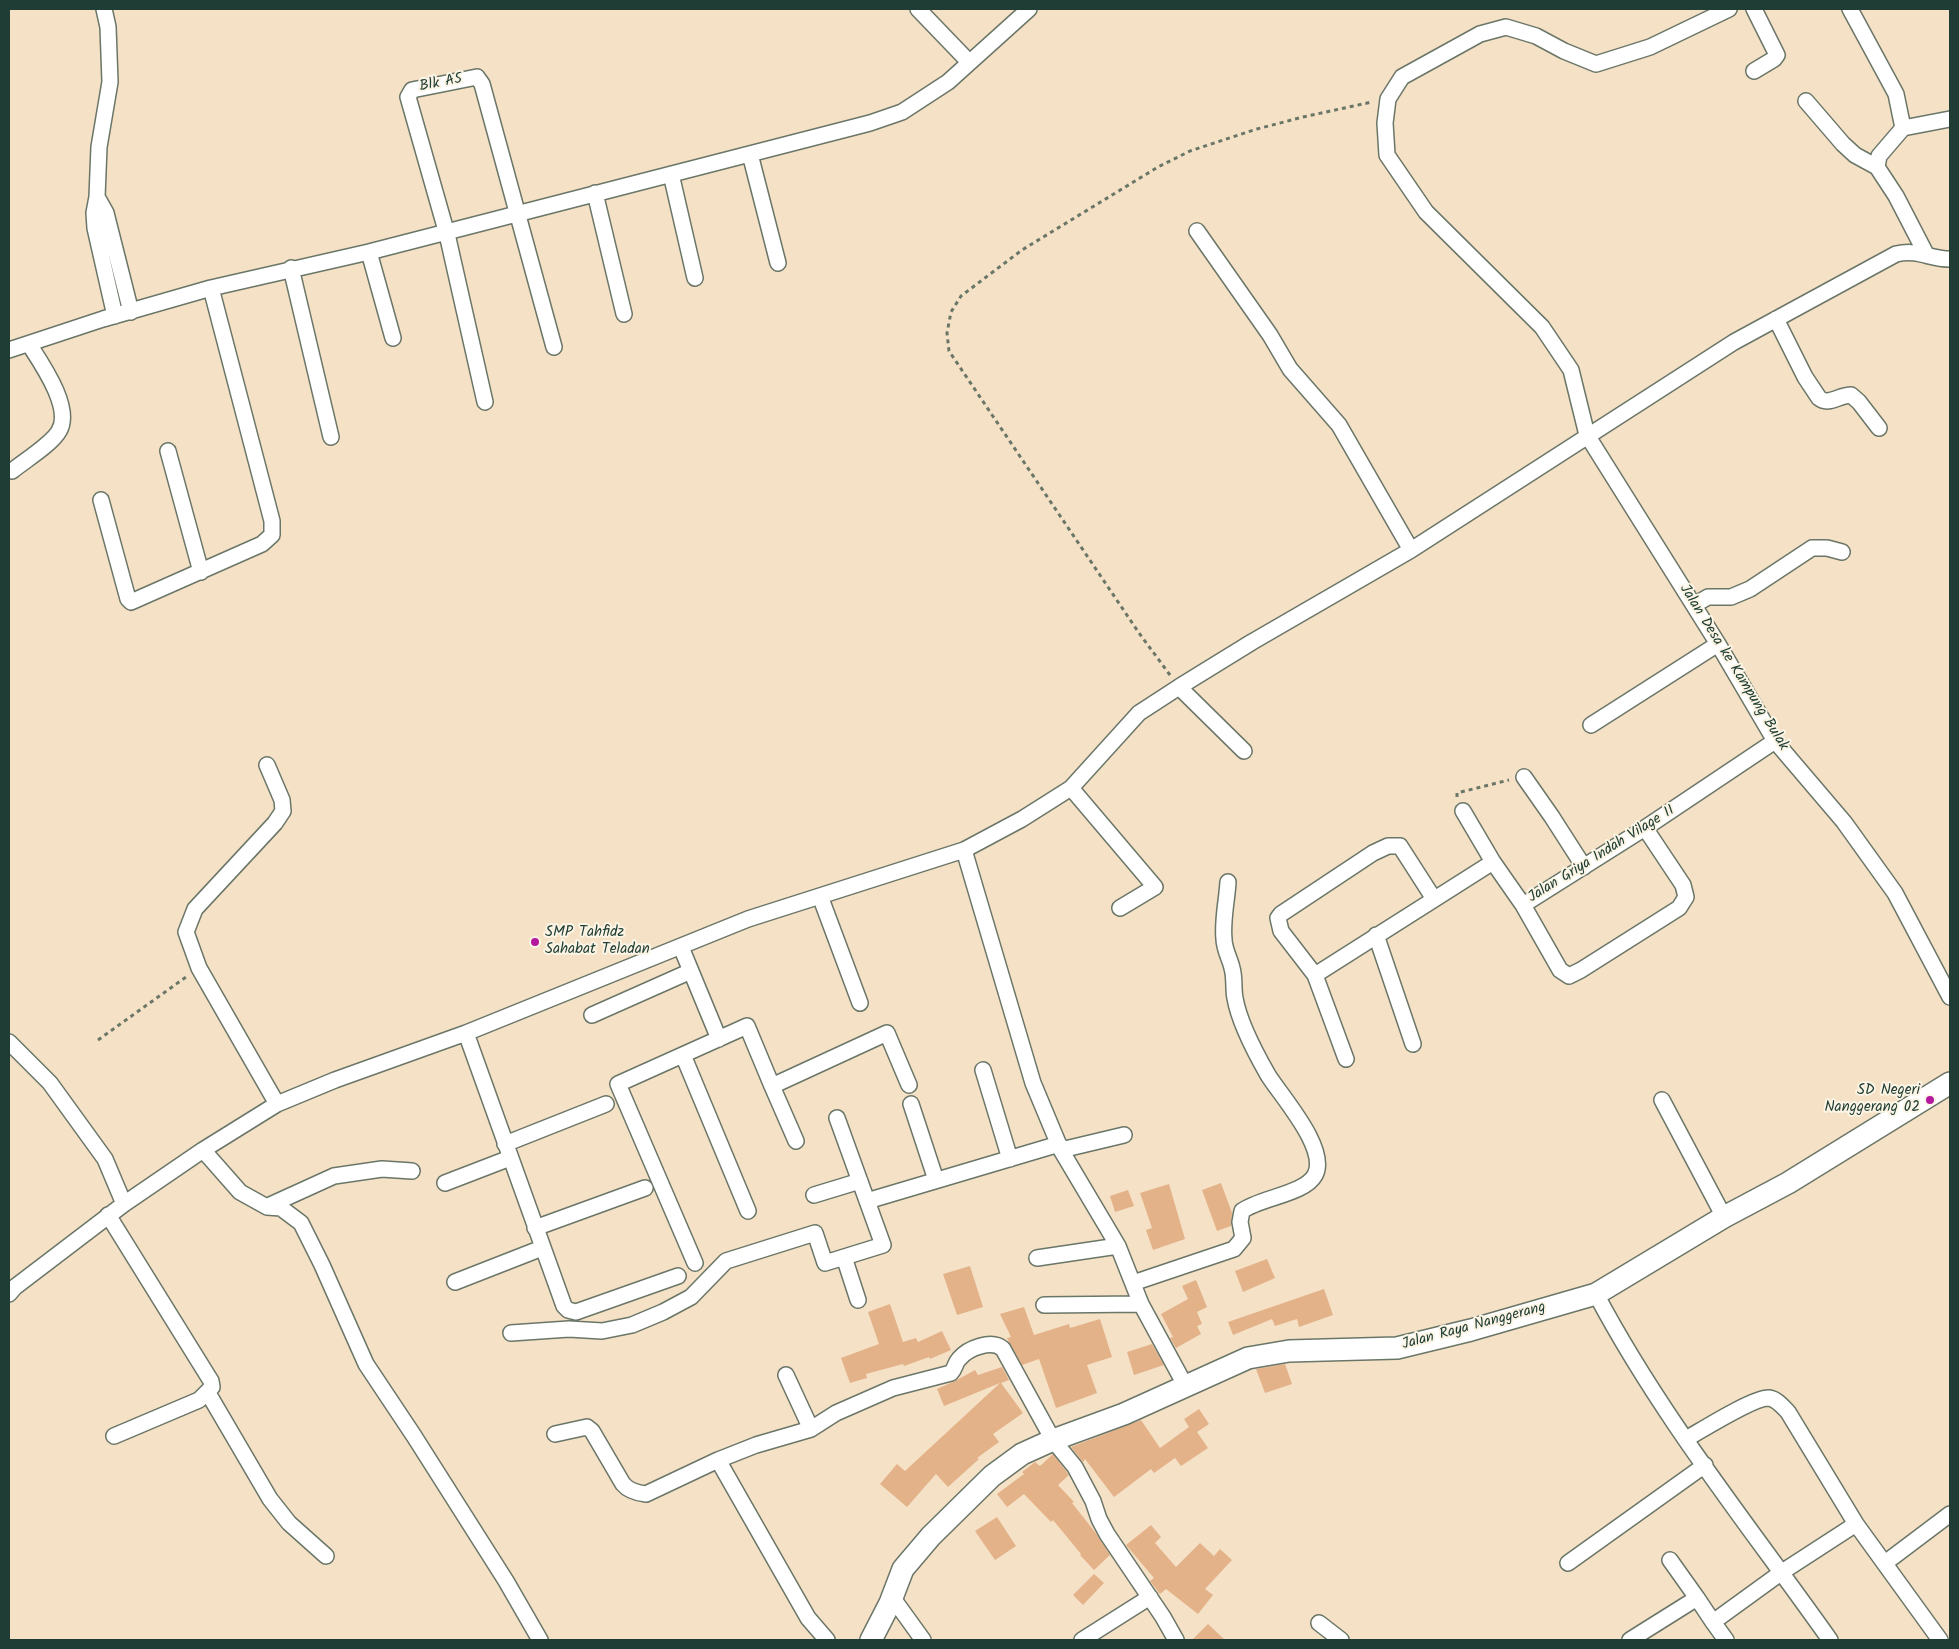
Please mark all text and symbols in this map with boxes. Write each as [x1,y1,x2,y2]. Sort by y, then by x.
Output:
street label: Blk A5 [418,71,464,97]
street label: Jalan Desa ke Kampung Bulak [1674,582,1792,754]
street label: Jalan Griya Indah Vilage II [1525,803,1679,907]
place label: SMP Tahfidz Sahabat Teladan [545,924,650,959]
marker: SMP Tahfidz Sahabat Teladan [529,936,541,948]
place label: SD Negeri Nanggerang 02 [1824,1082,1920,1117]
marker: SD Negeri Nanggerang 02 [1924,1094,1936,1106]
street label: Jalan Raya Nanggerang [1400,1299,1548,1355]

